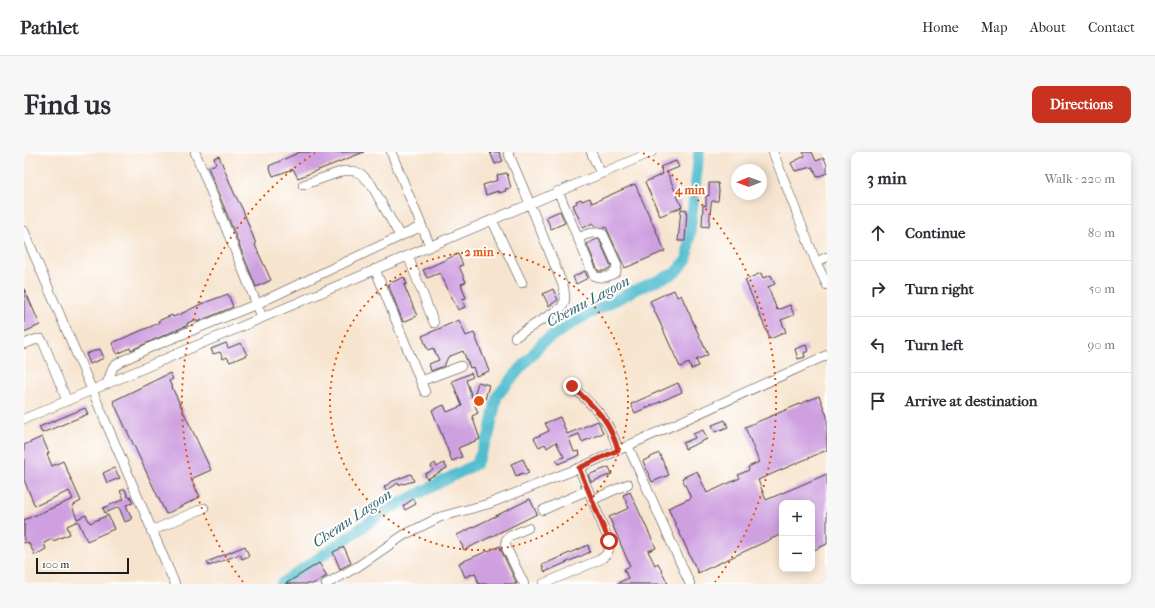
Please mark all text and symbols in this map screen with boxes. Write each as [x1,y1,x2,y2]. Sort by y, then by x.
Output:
text: Pathlet [20,17,79,39]
text: Home [922,19,959,36]
text: Map [981,19,1008,36]
text: About [1030,19,1066,36]
text: Contact [1088,19,1135,36]
button: Directions [1032,86,1131,123]
text: Find us [24,88,111,121]
north arrow [731,164,767,200]
text: 3 min [867,168,907,188]
text: Walk · 220 m [1044,171,1115,186]
text: 4 min [674,183,706,198]
icon: ahead [867,222,889,244]
text: Continue [905,224,965,242]
text: 80 m [1088,225,1115,240]
text: 2 min [464,245,495,259]
water label: Chemu Lagoon [543,271,633,331]
icon: right [867,278,889,300]
text: Turn right [905,280,974,298]
text: 50 m [1089,281,1115,296]
icon: left [867,334,889,356]
text: Turn left [905,336,963,354]
text: 90 m [1087,337,1115,352]
route end [563,377,581,395]
icon: arrive [867,390,889,412]
text: Arrive at destination [905,392,1037,410]
centre of rings [472,394,486,408]
water label: Chemu Lagoon [309,485,395,551]
map controls [779,500,815,572]
button: + [779,500,815,536]
route start [600,532,618,550]
button: − [779,536,815,572]
scale bar [36,556,129,575]
text: 100 m [42,558,70,571]

